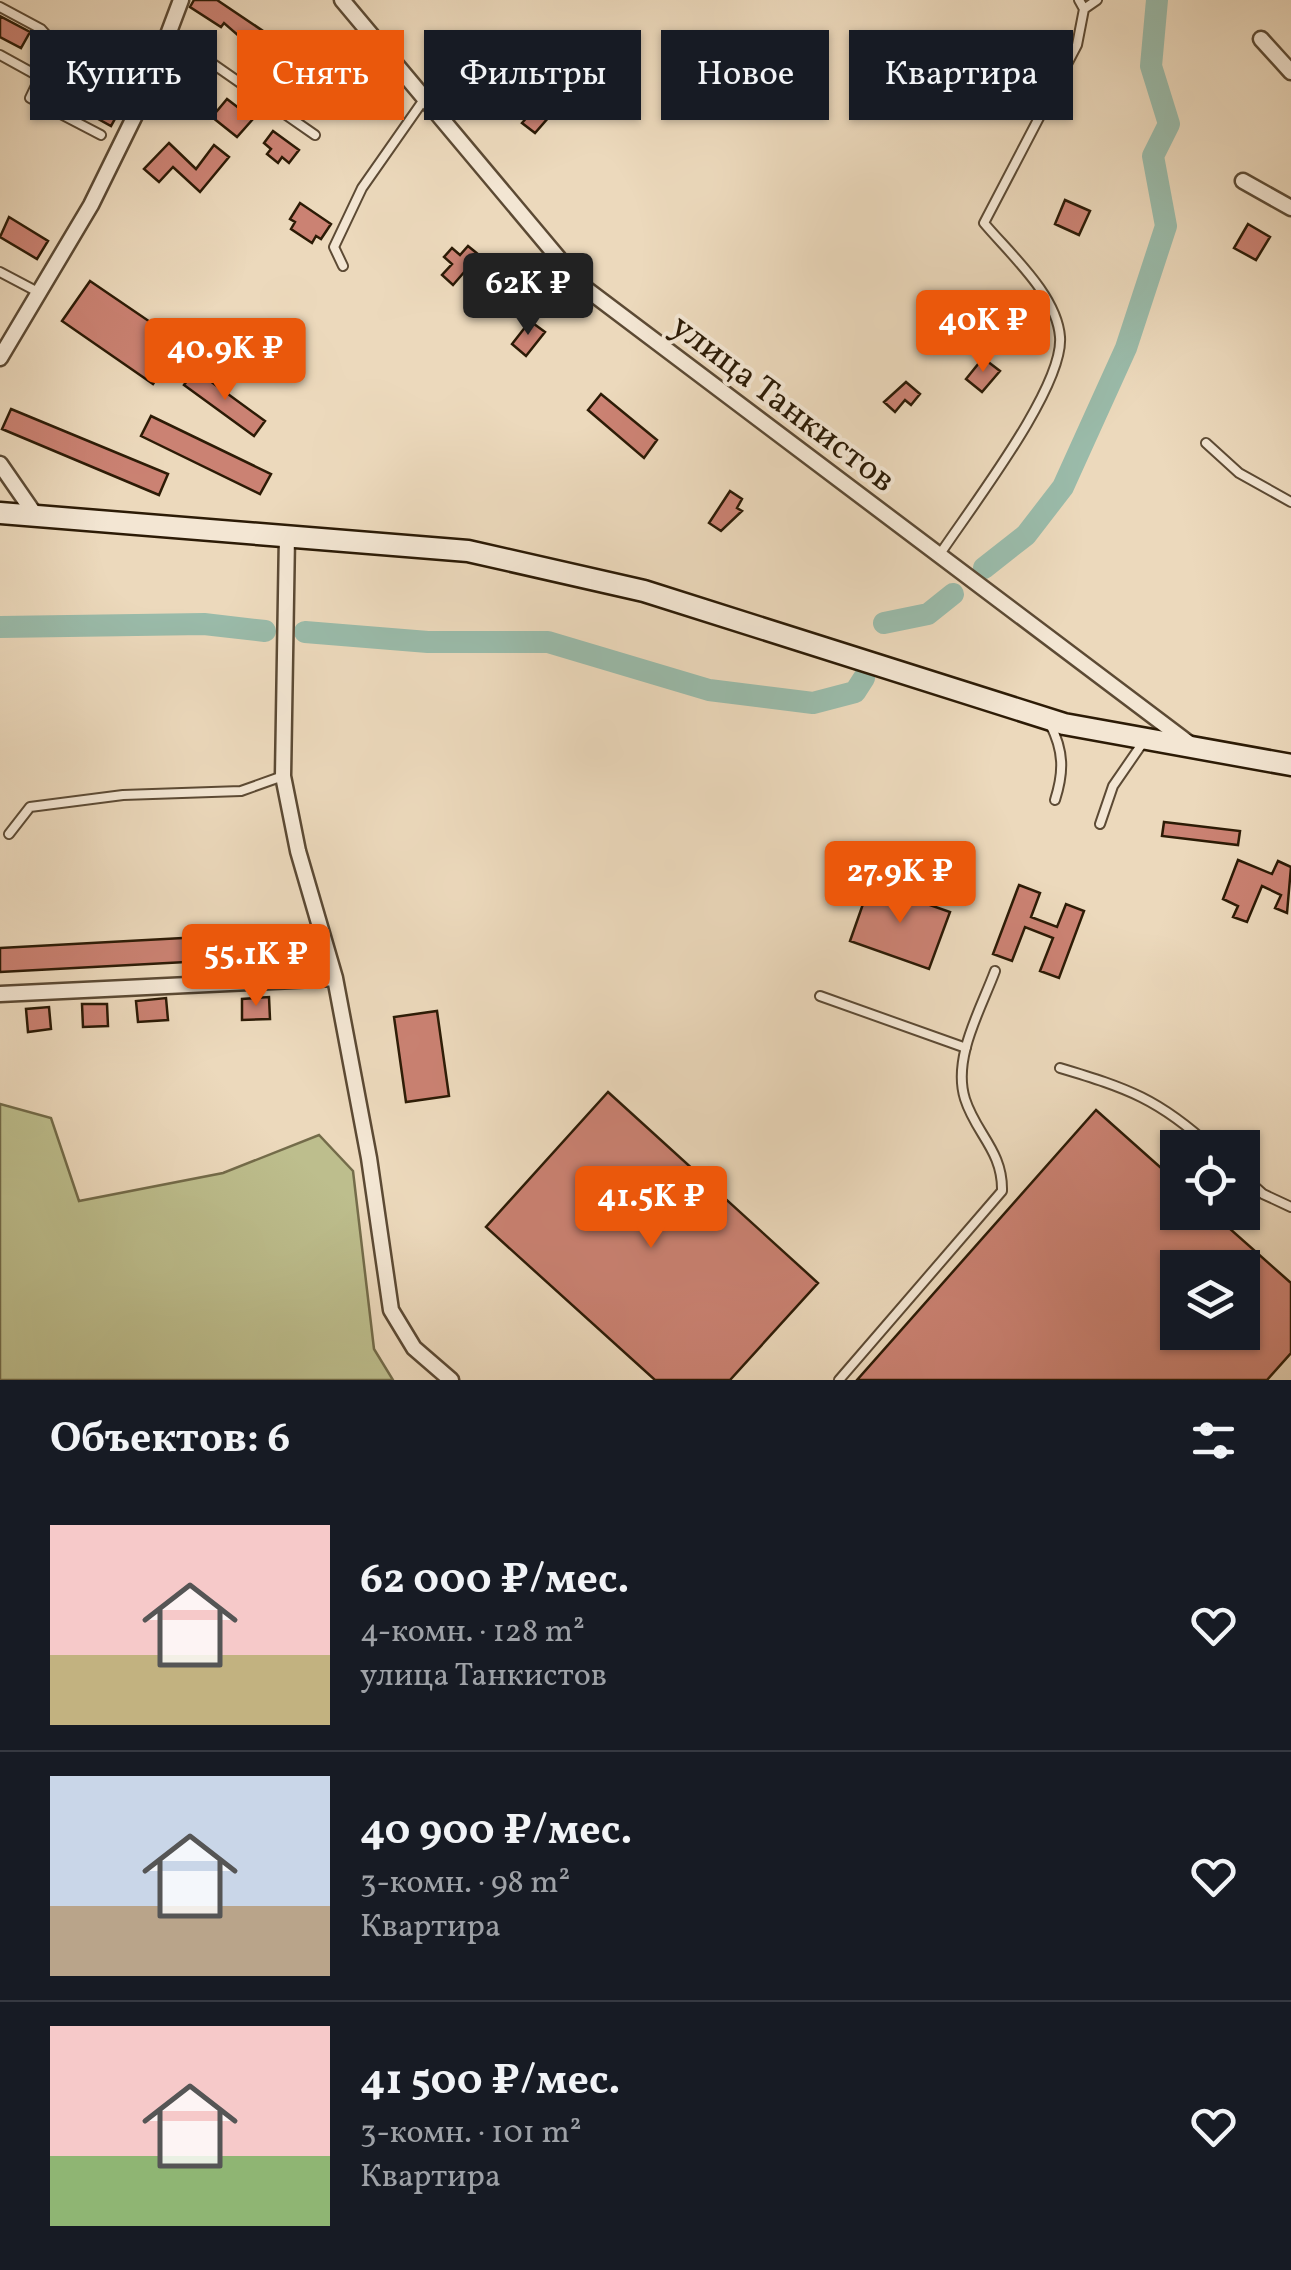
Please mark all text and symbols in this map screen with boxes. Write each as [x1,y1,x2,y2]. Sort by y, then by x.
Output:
chip: Купить [30,30,217,120]
chip: Снять [237,30,404,120]
chip: Фильтры [424,30,641,120]
chip: Новое [661,30,829,120]
chip: Квартира [849,30,1073,120]
pin: 62K ₽ [458,253,598,338]
text: 62K ₽ [485,263,571,307]
pin: 40K ₽ [913,290,1053,375]
text: 40K ₽ [938,300,1028,344]
street label: улица Танкистов [660,304,905,505]
pin: 40.9K ₽ [133,318,317,403]
text: 40.9K ₽ [167,328,283,372]
pin: 27.9K ₽ [808,841,992,926]
text: 27.9K ₽ [847,851,953,895]
pin: 55.1K ₽ [164,924,348,1009]
text: 55.1K ₽ [204,934,308,978]
map controls [1160,1130,1260,1350]
button: locate [1160,1130,1260,1230]
pin: 41.5K ₽ [559,1166,743,1251]
text: 41.5K ₽ [597,1176,705,1220]
button: layers [1160,1250,1260,1350]
text: Объектов: 6 [50,1411,290,1470]
icon: filters [1186,1413,1241,1468]
text: 62 000 ₽/мес. [360,1552,629,1611]
icon: home [130,1565,250,1685]
icon: heart [1186,1598,1241,1653]
text: 4-комн. · 128 m² [360,1611,585,1655]
text: улица Танкистов [360,1655,607,1699]
text: 40 900 ₽/мес. [360,1803,632,1862]
icon: home [130,1816,250,1936]
icon: heart [1186,1849,1241,1904]
text: 3-комн. · 98 m² [360,1862,570,1906]
text: Квартира [360,1906,501,1950]
text: 41 500 ₽/мес. [360,2053,620,2112]
icon: home [130,2066,250,2186]
icon: heart [1186,2099,1241,2154]
text: 3-комн. · 101 m² [360,2112,582,2156]
text: Квартира [360,2156,501,2200]

